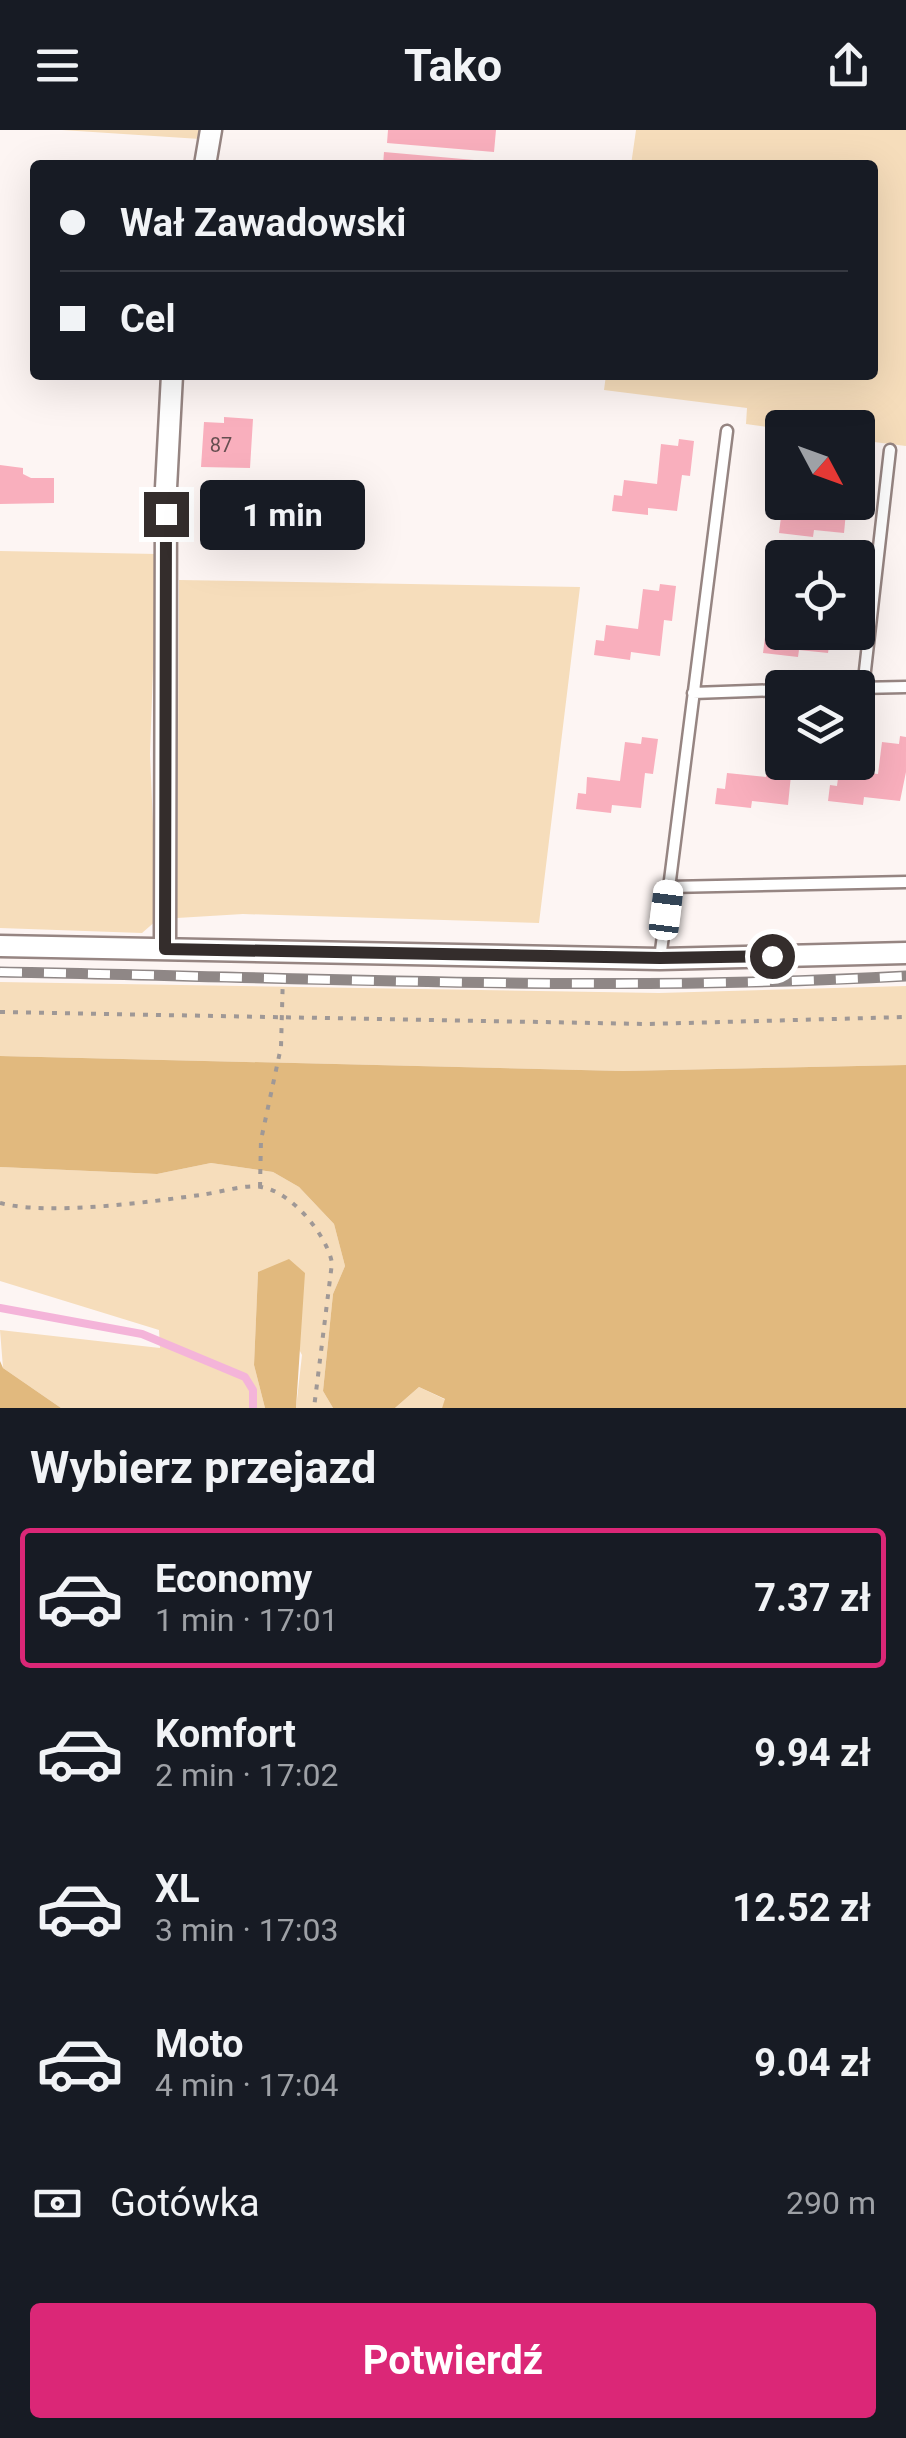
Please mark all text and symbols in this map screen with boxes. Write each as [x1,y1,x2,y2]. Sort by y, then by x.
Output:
icon: menu [30,38,85,93]
icon: share [821,38,876,93]
text: Tako [404,39,502,92]
text: Wał Zawadowski [120,201,406,245]
text: Cel [120,297,175,341]
north arrow [765,410,875,520]
map controls [765,410,875,780]
house number: 87 [210,433,232,457]
callout: 1 min [201,479,366,549]
route end [144,492,189,537]
text: 1 min [242,496,323,534]
button: locate [765,540,875,650]
button: layers [765,670,875,780]
car [647,878,685,942]
route start [750,934,795,979]
text: Wybierz przejazd [30,1441,376,1494]
icon: car [35,1553,125,1643]
text: Economy [155,1557,312,1601]
text: 7.37 zł [754,1576,871,1620]
text: 1 min · 17:01 [155,1601,338,1639]
icon: car [35,1708,125,1798]
text: Komfort [155,1712,296,1756]
text: 9.94 zł [754,1731,871,1775]
text: 2 min · 17:02 [155,1756,338,1794]
icon: car [35,1863,125,1953]
text: XL [155,1867,200,1911]
text: 12.52 zł [732,1886,871,1930]
text: 3 min · 17:03 [155,1911,338,1949]
icon: car [35,2018,125,2108]
text: Moto [155,2022,244,2066]
text: 9.04 zł [754,2041,871,2085]
text: 4 min · 17:04 [155,2066,338,2104]
icon: cash [30,2176,85,2231]
text: Gotówka [110,2181,260,2225]
text: 290 m [786,2184,876,2222]
button: Potwierdź [30,2303,876,2418]

